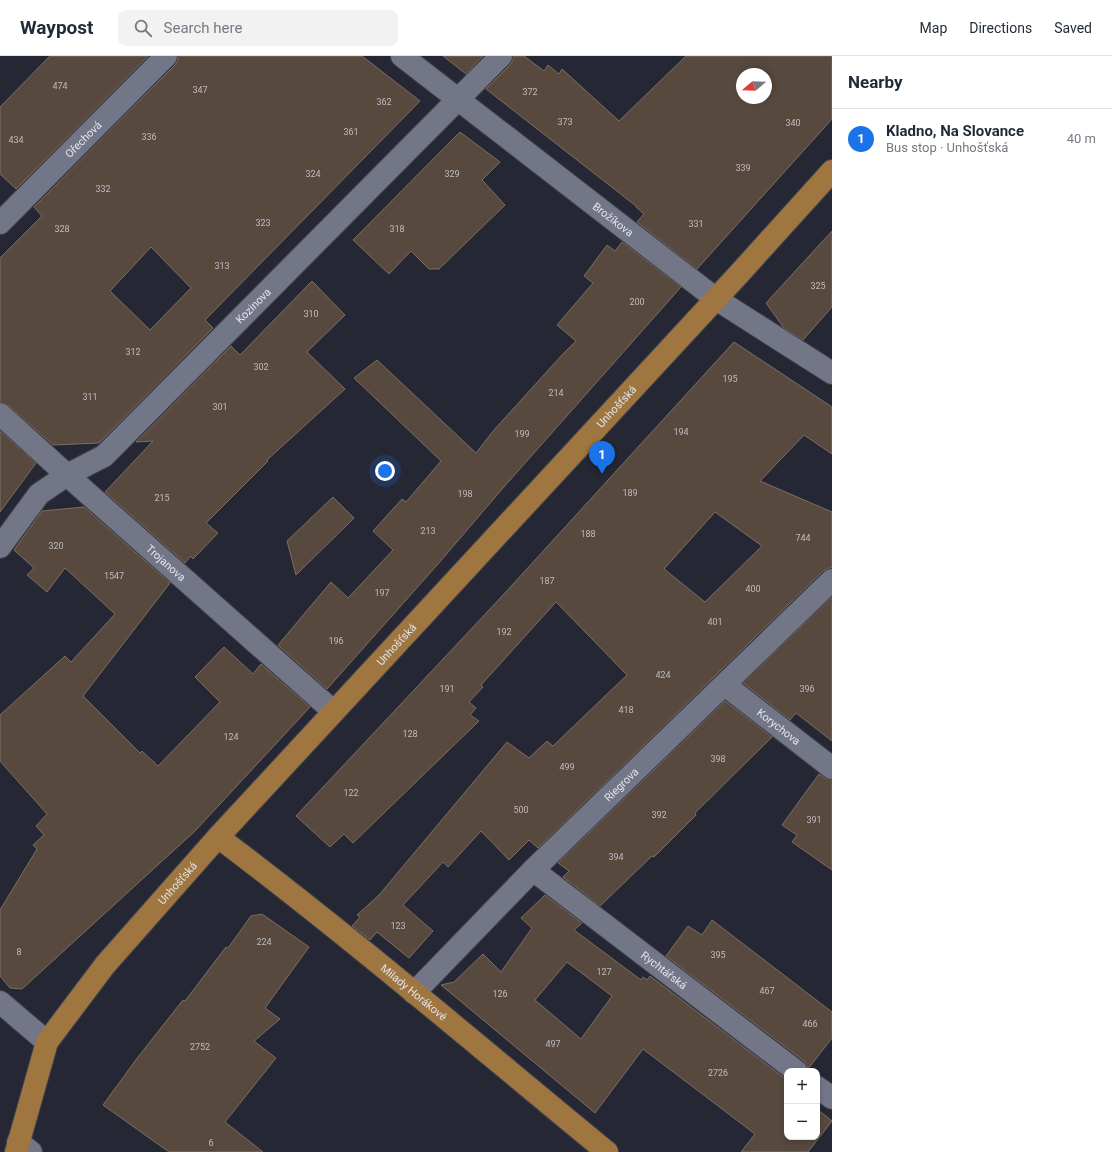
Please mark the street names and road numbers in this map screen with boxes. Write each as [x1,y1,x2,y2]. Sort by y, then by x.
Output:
street label: Ořechová [63,119,104,161]
street label: Brožíkova [590,200,636,240]
street label: Kozinova [233,286,274,326]
street label: Unhošťská [594,383,639,430]
street label: Trojanova [143,542,188,584]
street label: Unhošťská [374,621,419,668]
street label: Korychova [754,706,803,748]
street label: Riegrova [602,765,641,804]
street label: Unhošťská [156,859,200,907]
street label: Rychtářská [638,949,689,992]
street label: Milady Horákové [378,962,449,1024]

